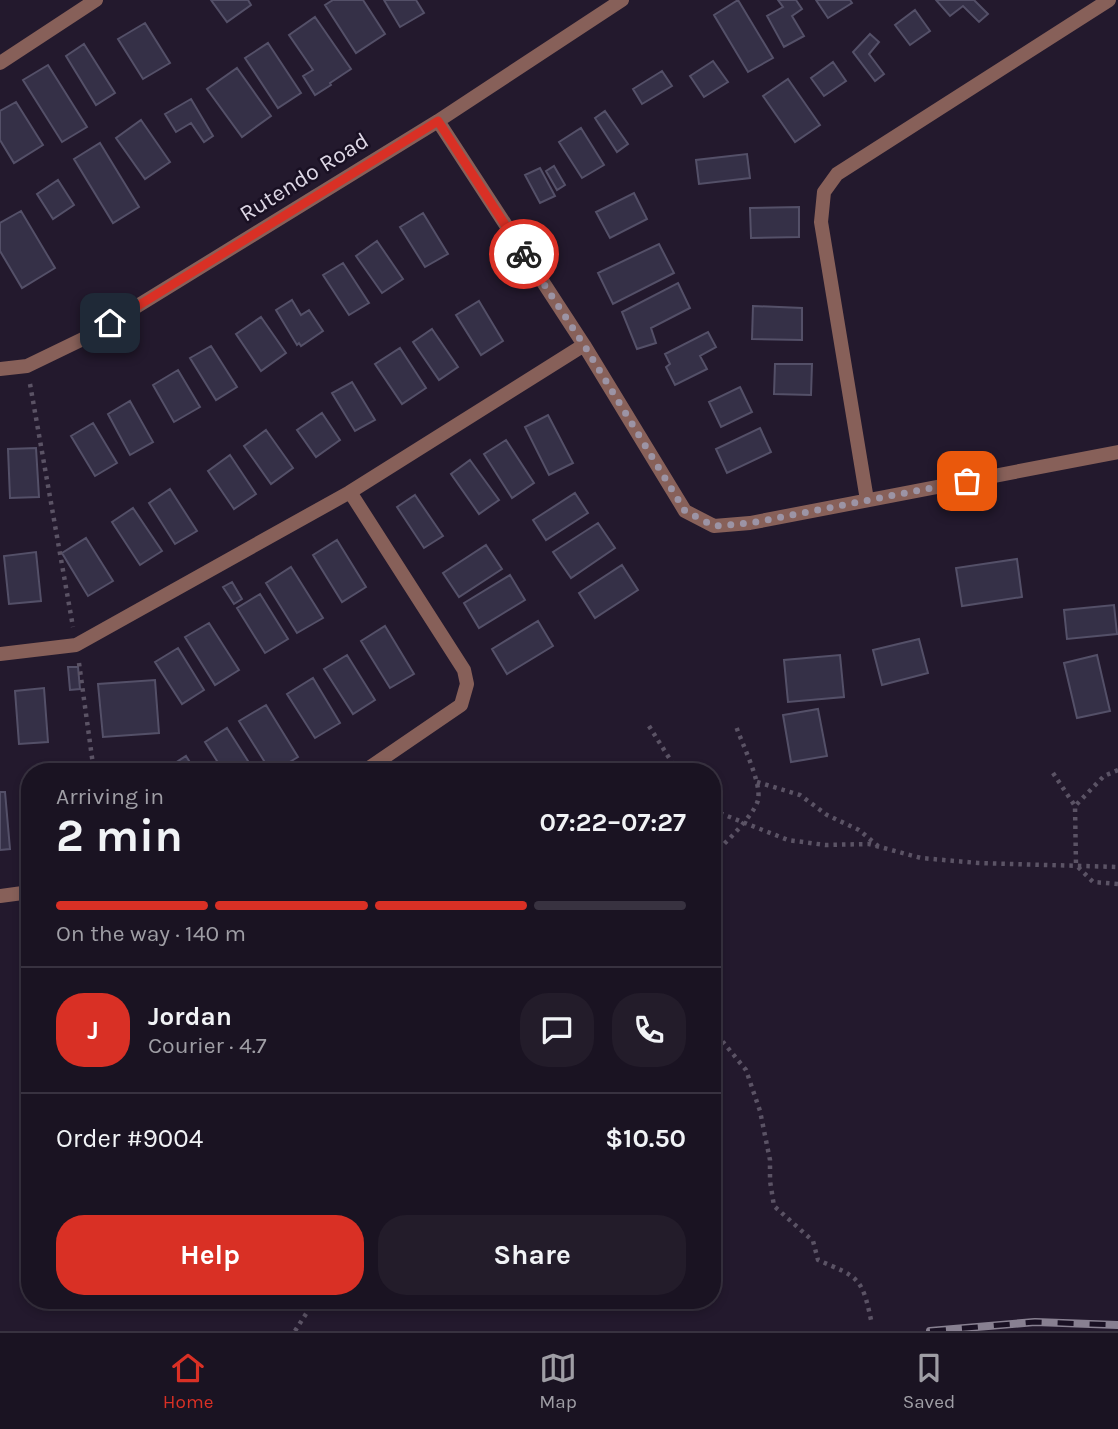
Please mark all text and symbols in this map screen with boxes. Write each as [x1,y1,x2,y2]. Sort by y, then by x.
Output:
street label: Rutendo Road [235,127,373,227]
courier [489,219,559,289]
icon: bike [505,235,543,273]
pin [80,293,140,353]
icon: home [91,304,129,342]
pin [937,451,997,511]
icon: bag [948,462,986,500]
text: Arriving in [56,783,164,810]
text: 07:22–07:27 [539,807,686,838]
text: 2 min [56,809,183,863]
text: On the way · 140 m [56,920,246,947]
button: chat [520,993,594,1067]
button: phone [612,993,686,1067]
text: Jordan [148,1001,232,1032]
text: J [87,1015,99,1046]
text: Courier · 4.7 [148,1032,267,1059]
text: Order #9004 [56,1123,203,1154]
text: $10.50 [605,1123,686,1154]
button: Help [56,1215,364,1295]
button: Share [378,1215,686,1295]
tab: Home [163,1349,213,1413]
tab: Map [539,1349,577,1413]
tab: Saved [903,1349,955,1413]

